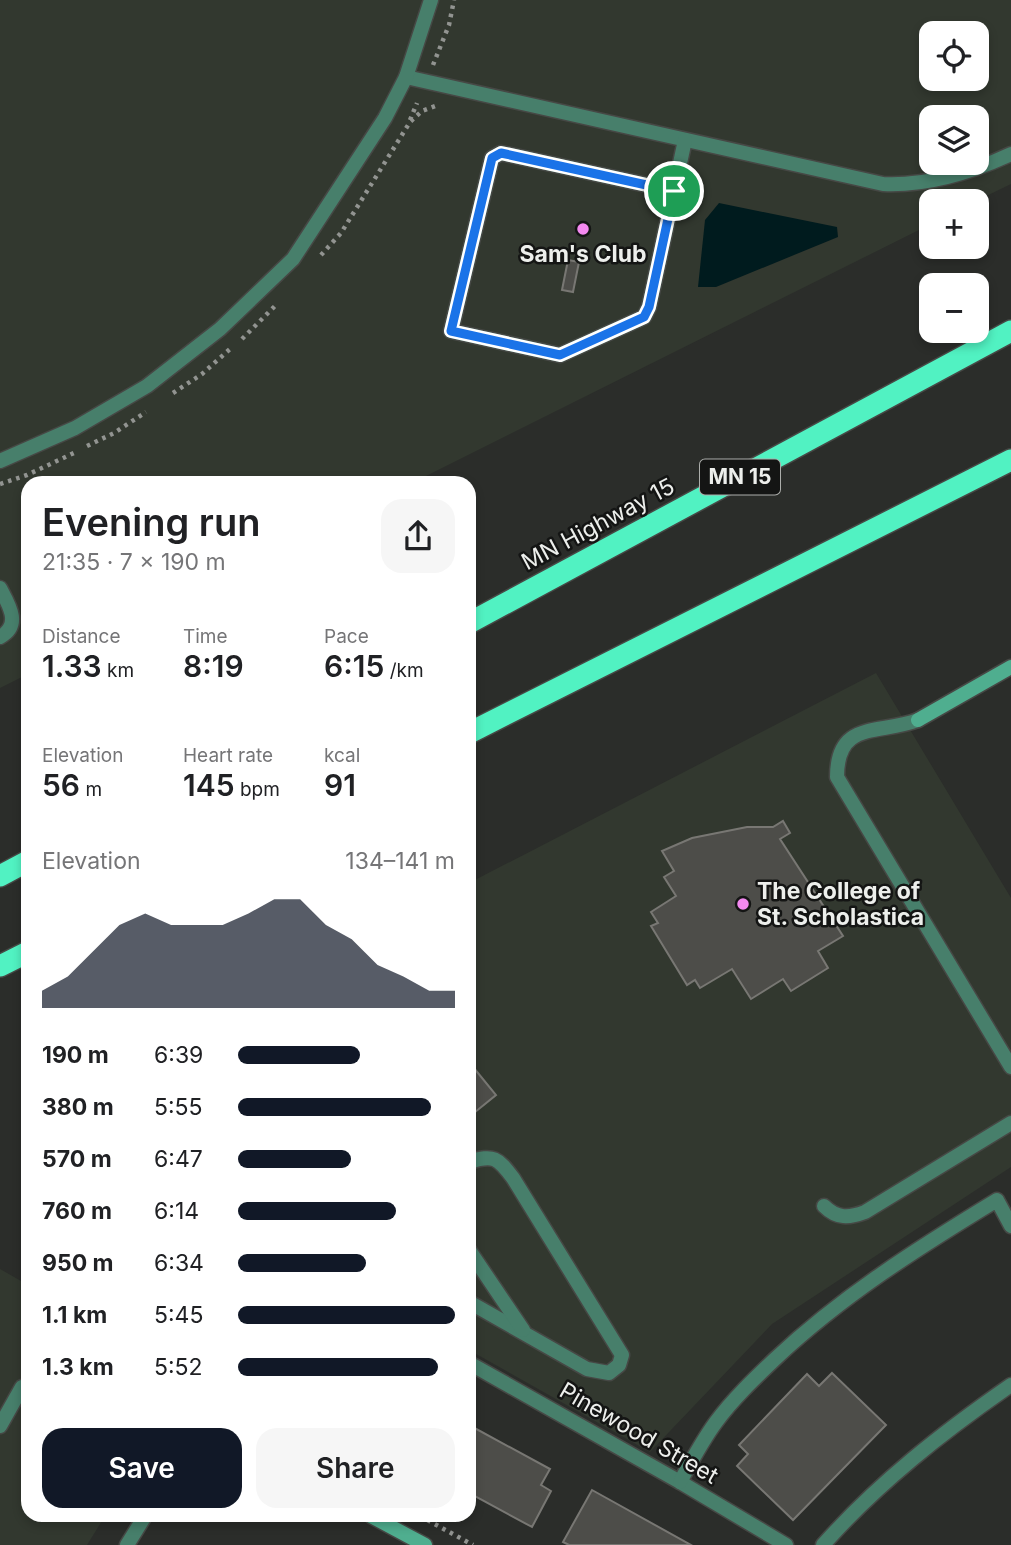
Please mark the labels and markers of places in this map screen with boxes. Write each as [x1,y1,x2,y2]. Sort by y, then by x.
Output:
pin [644,161,704,221]
marker: Sam's Club [575,221,591,237]
place label: Sam's Club [520,240,646,268]
place label: The College of St. Scholastica [757,877,924,931]
marker: The College of St. Scholastica [735,896,751,912]

